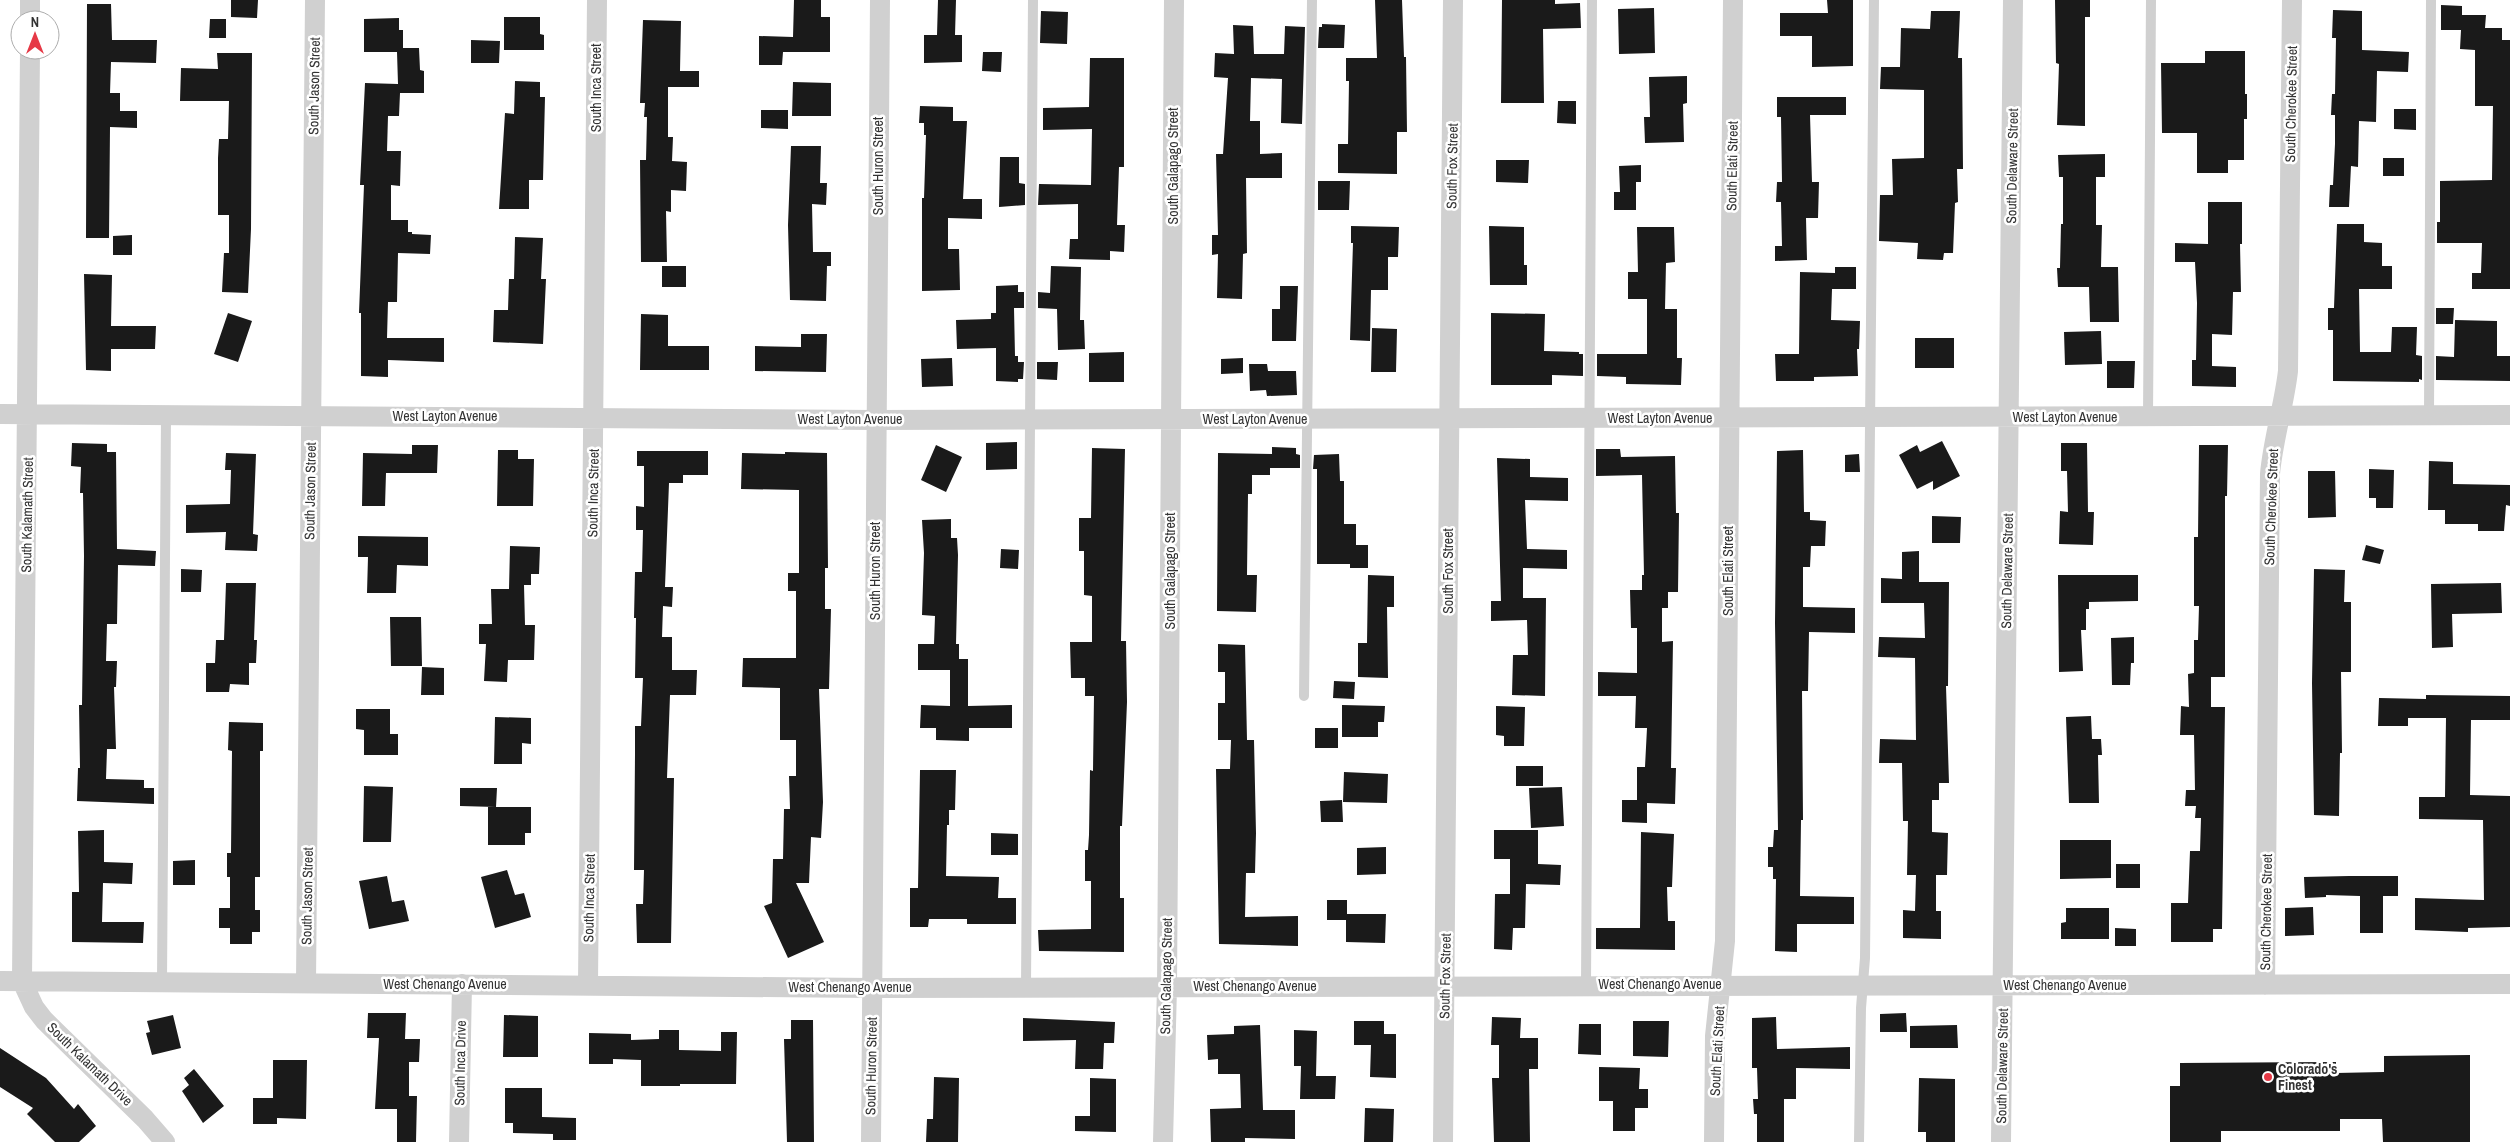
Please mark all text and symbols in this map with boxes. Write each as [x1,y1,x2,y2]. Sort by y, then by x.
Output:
north arrow [10,10,60,60]
text: N [31,13,39,31]
street label: South Jason Street [304,37,324,135]
street label: South Inca Street [587,44,605,132]
street label: South Cherokee Street [2281,45,2301,163]
street label: South Galapago Street [1164,108,1182,224]
street label: South Delaware Street [2002,108,2022,224]
street label: South Huron Street [869,117,887,215]
street label: South Elati Street [1722,121,1742,211]
street label: South Fox Street [1442,123,1462,209]
street label: West Layton Avenue [393,407,497,425]
street label: West Layton Avenue [2013,408,2117,426]
street label: West Layton Avenue [1608,409,1712,427]
street label: West Layton Avenue [798,410,902,428]
street label: West Layton Avenue [1203,410,1307,428]
street label: South Jason Street [300,442,320,540]
street label: South Inca Street [583,448,603,538]
street label: South Cherokee Street [2260,448,2282,566]
street label: South Kalamath Street [17,457,37,573]
street label: South Galapago Street [1161,513,1179,629]
street label: South Delaware Street [1997,513,2017,629]
street label: South Huron Street [866,522,884,620]
street label: South Elati Street [1719,526,1737,616]
street label: South Fox Street [1439,528,1457,614]
street label: South Jason Street [297,847,317,945]
street label: South Inca Street [579,853,599,943]
street label: South Cherokee Street [2256,853,2276,971]
street label: South Galapago Street [1156,917,1176,1035]
street label: South Fox Street [1435,933,1455,1019]
street label: West Chenango Avenue [383,975,507,993]
street label: West Chenango Avenue [1598,975,1722,993]
street label: West Chenango Avenue [2003,976,2127,994]
street label: West Chenango Avenue [1193,977,1317,995]
street label: West Chenango Avenue [788,978,912,996]
street label: South Elati Street [1706,1006,1728,1096]
street label: South Delaware Street [1992,1008,2012,1124]
street label: South Huron Street [861,1017,881,1115]
street label: South Kalamath Drive [43,1019,137,1109]
street label: South Inca Drive [450,1020,470,1106]
place label: Colorado's Finest [2278,1060,2338,1094]
marker: Colorado's Finest [2262,1071,2274,1083]

